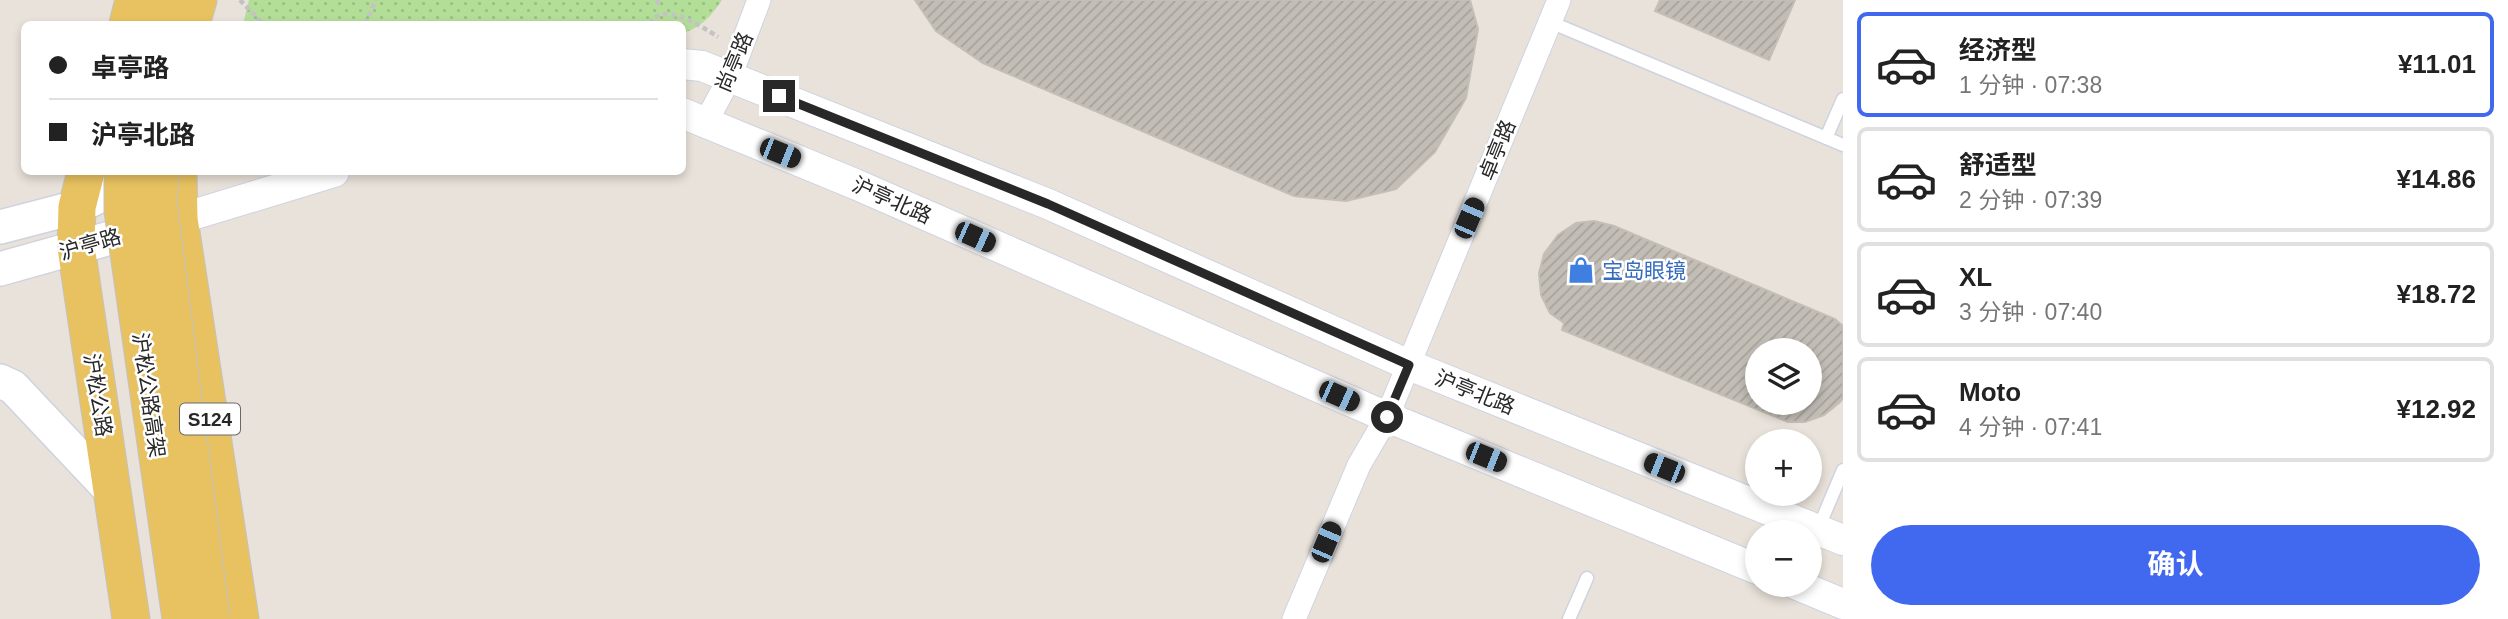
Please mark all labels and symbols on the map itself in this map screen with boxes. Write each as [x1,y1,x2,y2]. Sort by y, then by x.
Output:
street label: 尚亭路 [711,29,757,95]
route end [763,80,795,112]
street label: 卓亭路 [1475,116,1519,184]
car [757,135,804,171]
street label: 沪亭北路 [849,172,935,228]
car [1452,195,1487,241]
car [952,219,999,255]
street label: 沪亭路 [57,224,123,264]
shop icon: 宝岛眼镜 [1566,255,1596,285]
place label: 宝岛眼镜 [1602,259,1686,282]
street label: 沪松公路高架 [129,331,169,459]
street label: 沪松公路 [80,352,116,438]
street label: 沪亭北路 [1432,366,1518,418]
car [1316,378,1363,414]
route start [1371,401,1403,433]
road number: S124 [180,404,240,434]
car [1463,439,1510,475]
car [1641,450,1688,486]
car [1309,519,1344,565]

